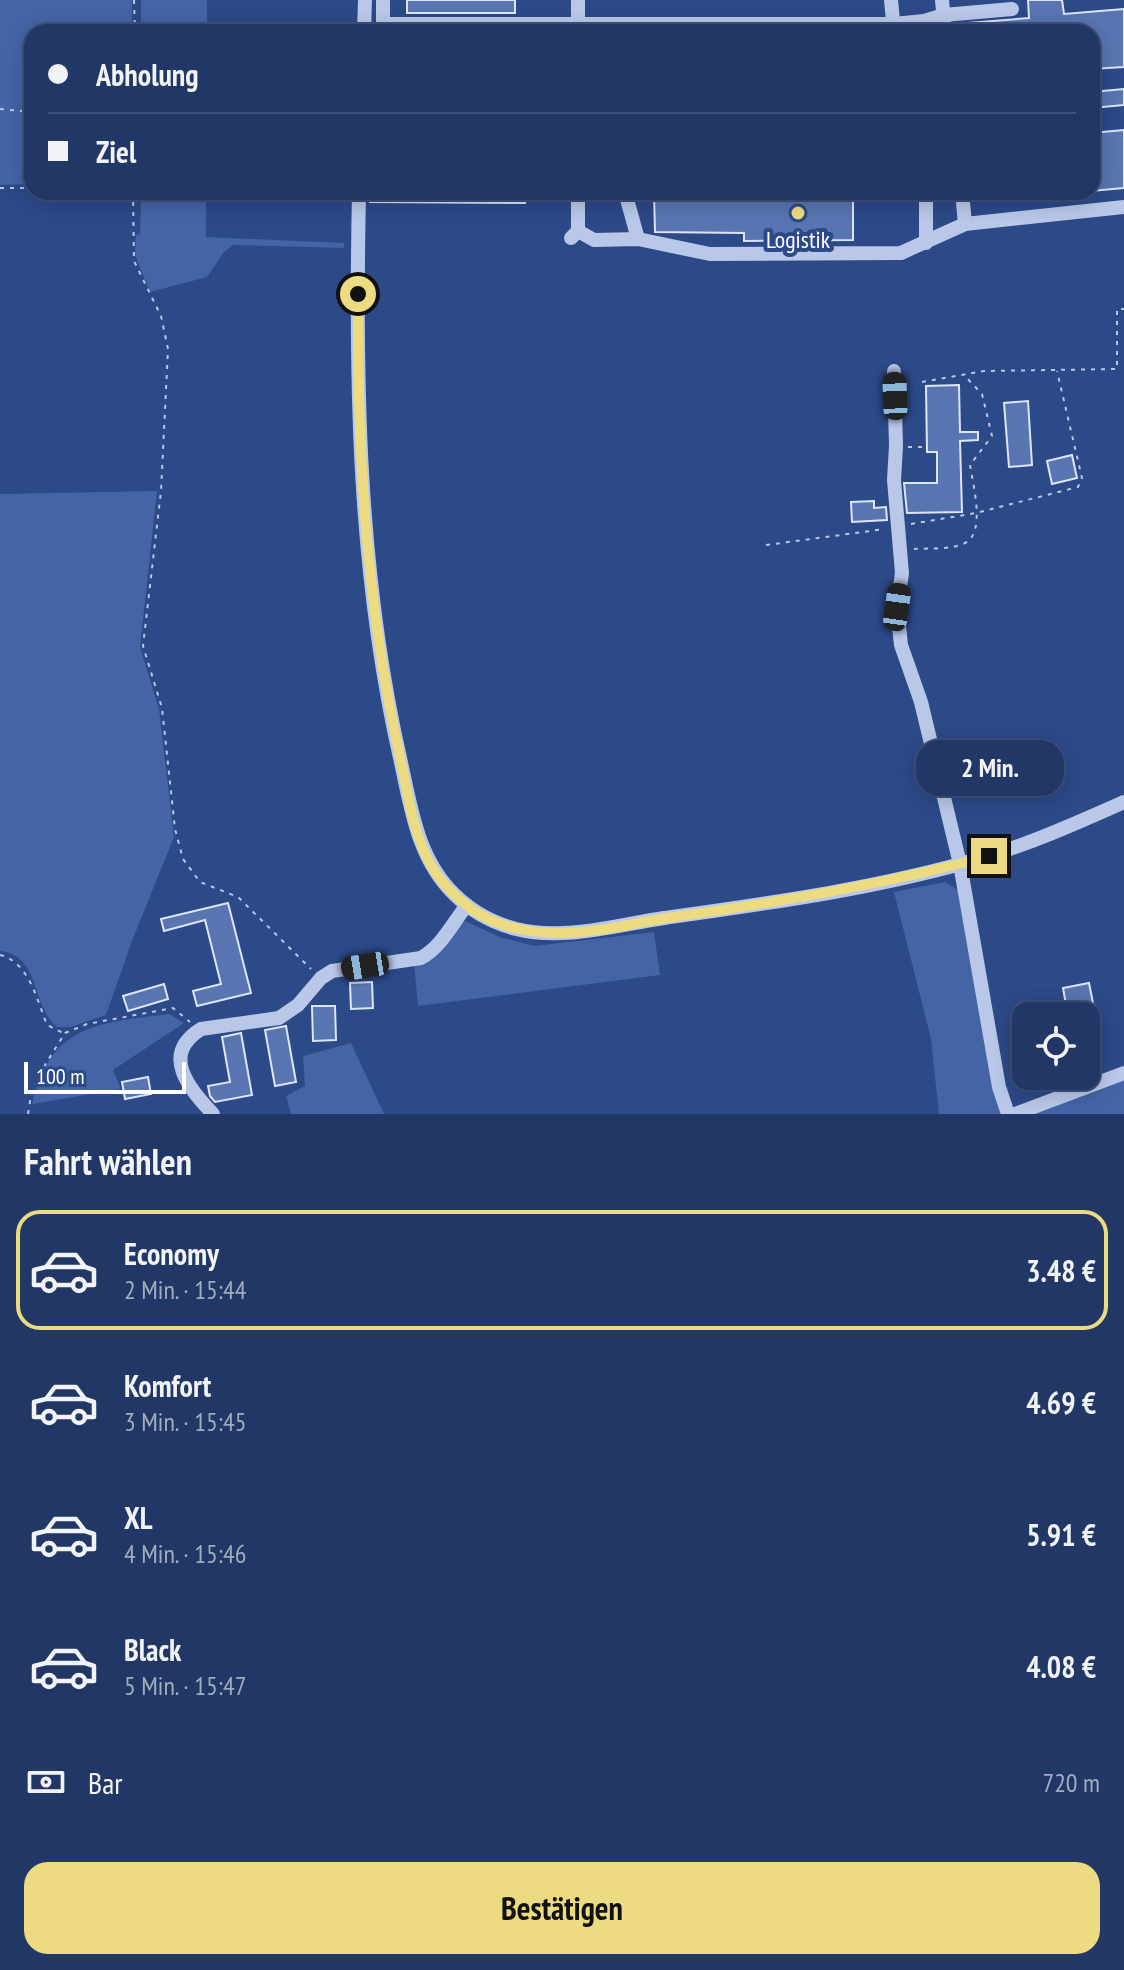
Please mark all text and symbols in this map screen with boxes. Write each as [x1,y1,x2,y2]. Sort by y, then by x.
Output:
text: Abholung [96,55,199,94]
text: Ziel [96,132,136,171]
marker: Logistik [789,204,807,222]
place label: Logistik [766,224,831,255]
route start [340,276,376,312]
car [882,372,908,420]
car [882,582,912,632]
callout: 2 Min. [915,740,1063,796]
text: 2 Min. [961,751,1019,784]
route end [971,838,1007,874]
car [339,950,391,982]
map controls [1012,1002,1100,1090]
button: locate [1012,1002,1100,1090]
scale bar [24,1058,186,1094]
text: 100 m [36,1062,85,1090]
text: Fahrt wählen [24,1138,192,1185]
icon: car [28,1234,100,1306]
text: Economy [124,1234,219,1273]
text: 3.48 € [1026,1251,1096,1290]
text: 2 Min. · 15:44 [124,1273,246,1306]
icon: car [28,1366,100,1438]
text: Komfort [124,1366,211,1405]
text: 4.69 € [1026,1383,1096,1422]
text: 3 Min. · 15:45 [124,1405,246,1438]
icon: car [28,1498,100,1570]
text: XL [124,1498,153,1537]
text: 5.91 € [1026,1515,1096,1554]
text: 4 Min. · 15:46 [124,1537,246,1570]
icon: car [28,1630,100,1702]
text: Black [124,1630,181,1669]
text: 4.08 € [1026,1647,1096,1686]
text: 5 Min. · 15:47 [124,1669,246,1702]
icon: cash [24,1760,68,1804]
text: Bar [88,1763,122,1802]
text: 720 m [1042,1766,1100,1799]
button: Bestätigen [24,1862,1100,1954]

